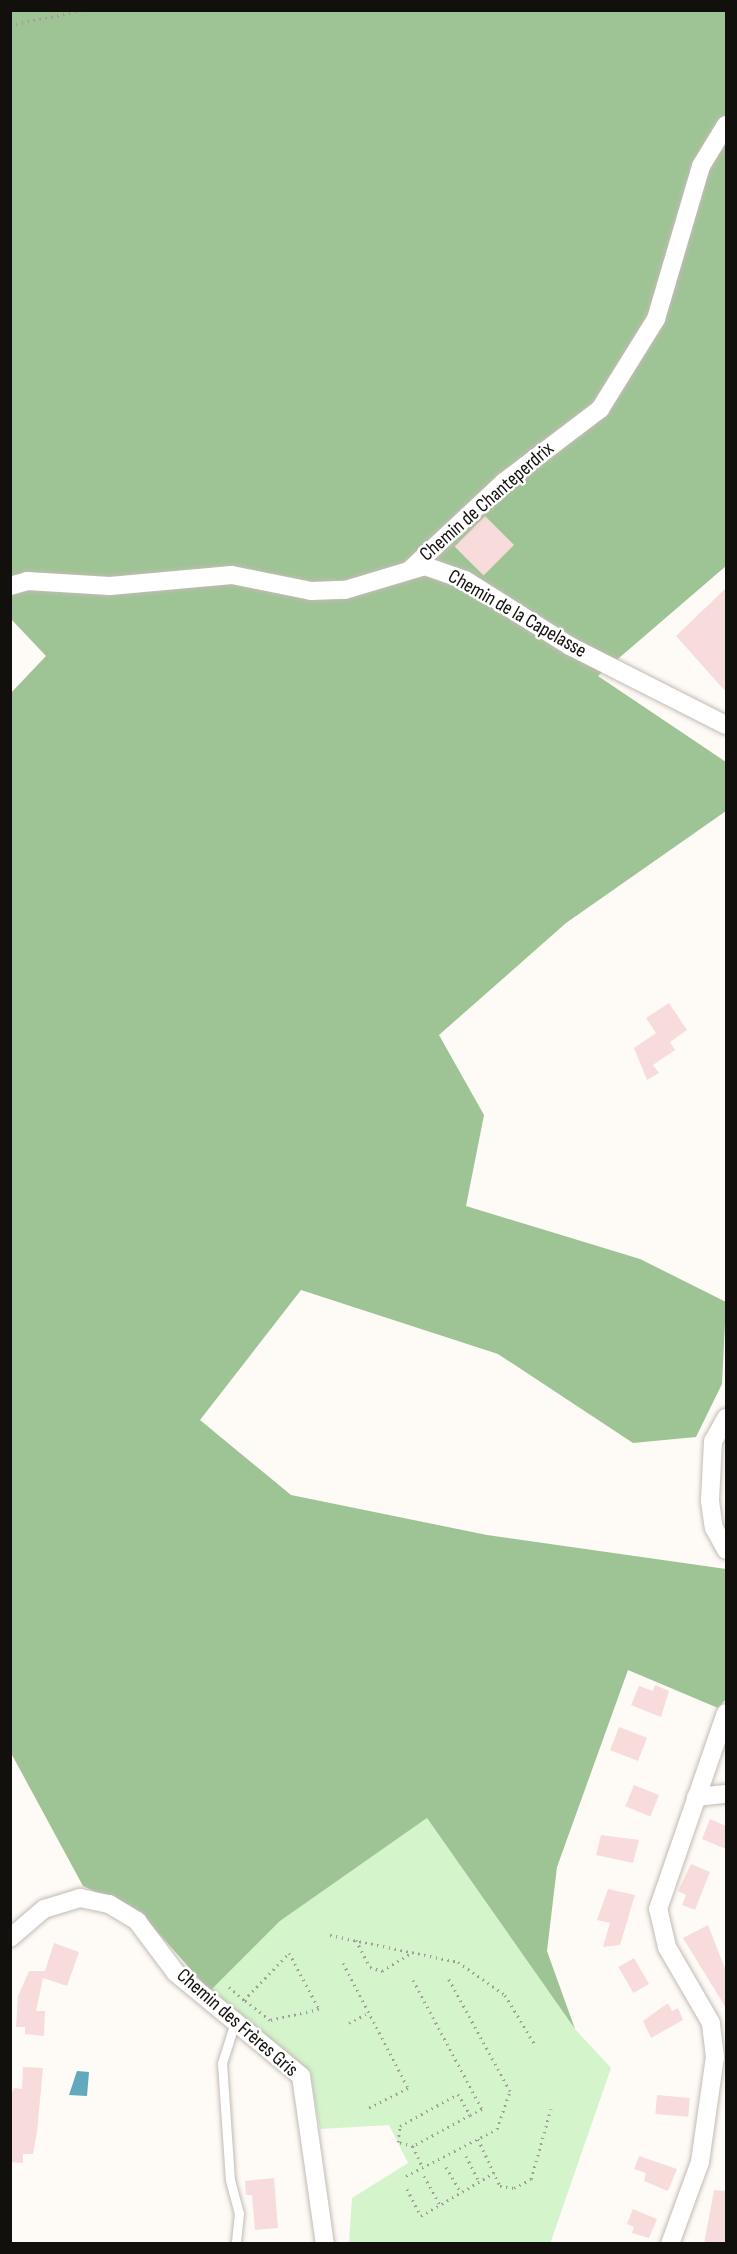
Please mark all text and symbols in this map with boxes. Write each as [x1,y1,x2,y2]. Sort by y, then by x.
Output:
street label: Chemin de Chanteperdrix [415,437,559,567]
street label: Chemin de la Capelasse [444,565,590,663]
street label: Chemin des Frères Gris [171,1964,303,2082]

